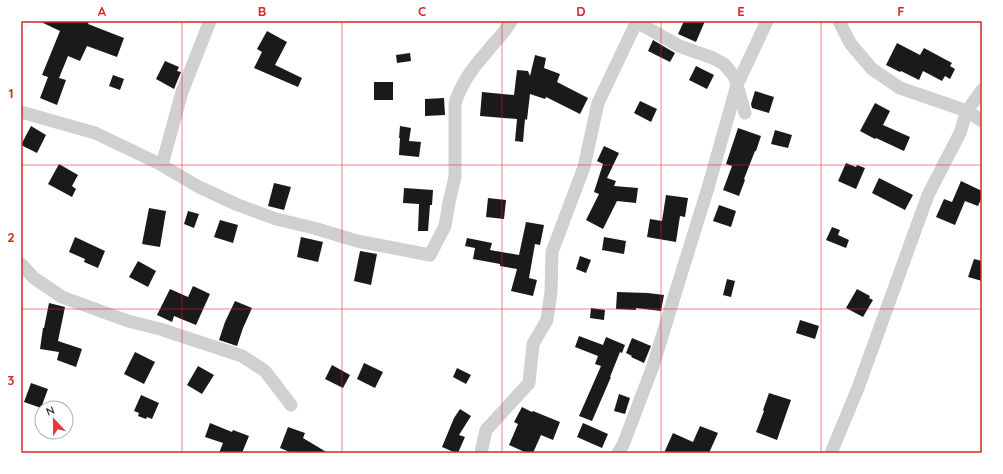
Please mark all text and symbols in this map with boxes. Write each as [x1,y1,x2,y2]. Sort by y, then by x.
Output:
text: A [98,3,107,19]
text: B [258,3,266,19]
text: C [418,3,426,19]
text: D [576,3,586,19]
text: E [737,3,745,19]
text: F [897,3,905,19]
text: 1 [8,85,14,101]
text: 2 [7,229,15,245]
text: 3 [8,372,15,388]
north arrow [34,400,74,440]
text: N [44,403,57,419]

